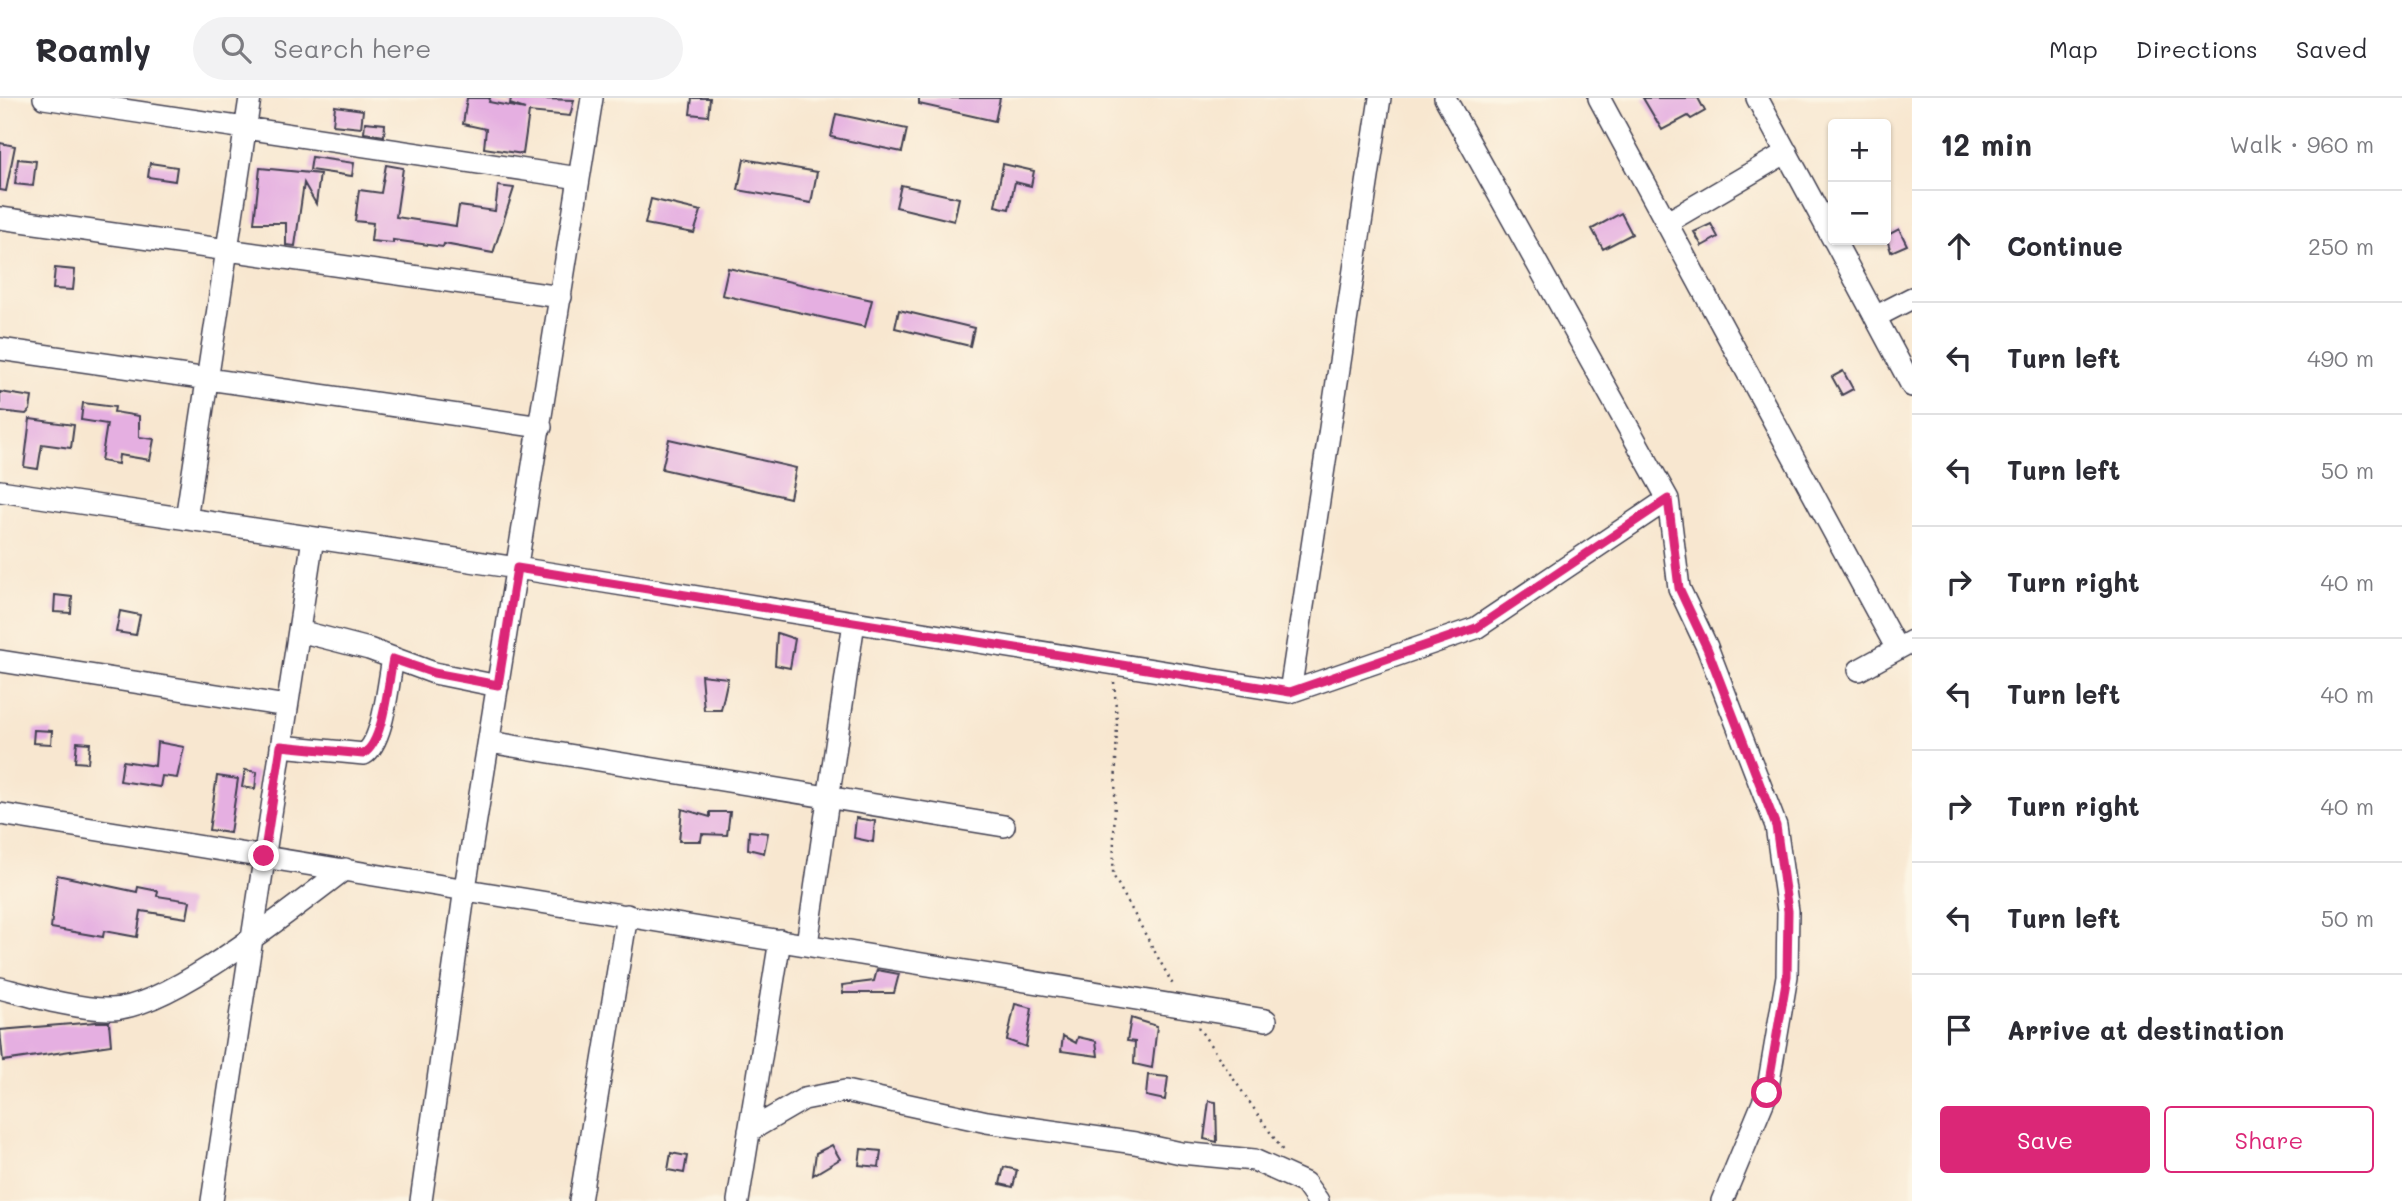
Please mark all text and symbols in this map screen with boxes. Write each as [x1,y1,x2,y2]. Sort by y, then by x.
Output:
search box [193,17,683,80]
text: Roamly [35,27,151,70]
icon: search [217,29,255,67]
text: Search here [273,31,431,65]
text: Map [2049,33,2098,64]
text: Directions [2136,33,2258,64]
text: Saved [2296,33,2367,64]
map controls [1828,119,1891,245]
button: + [1828,119,1891,182]
text: 12 min [1940,124,2032,164]
text: Walk · 960 m [2229,129,2374,159]
button: − [1828,182,1891,245]
icon: ahead [1940,227,1978,265]
text: Continue [2007,229,2123,263]
text: 250 m [2308,231,2374,261]
icon: left [1940,339,1978,377]
text: Turn left [2007,341,2120,375]
text: 490 m [2307,343,2374,373]
icon: left [1940,451,1978,489]
text: Turn left [2007,453,2120,487]
text: 50 m [2321,455,2374,485]
icon: right [1940,563,1978,601]
text: Turn right [2007,565,2140,599]
text: 40 m [2321,567,2374,597]
icon: left [1940,675,1978,713]
text: Turn left [2007,677,2120,711]
text: 40 m [2321,679,2374,709]
icon: right [1940,787,1978,825]
text: Turn right [2007,789,2140,823]
text: 40 m [2321,791,2374,821]
route end [248,840,279,871]
icon: left [1940,899,1978,937]
text: Turn left [2007,901,2120,935]
text: 50 m [2321,903,2374,933]
icon: arrive [1940,1011,1978,1049]
text: Arrive at destination [2007,1013,2284,1047]
route start [1751,1077,1782,1108]
button: Save [1940,1106,2150,1173]
button: Share [2164,1106,2374,1173]

